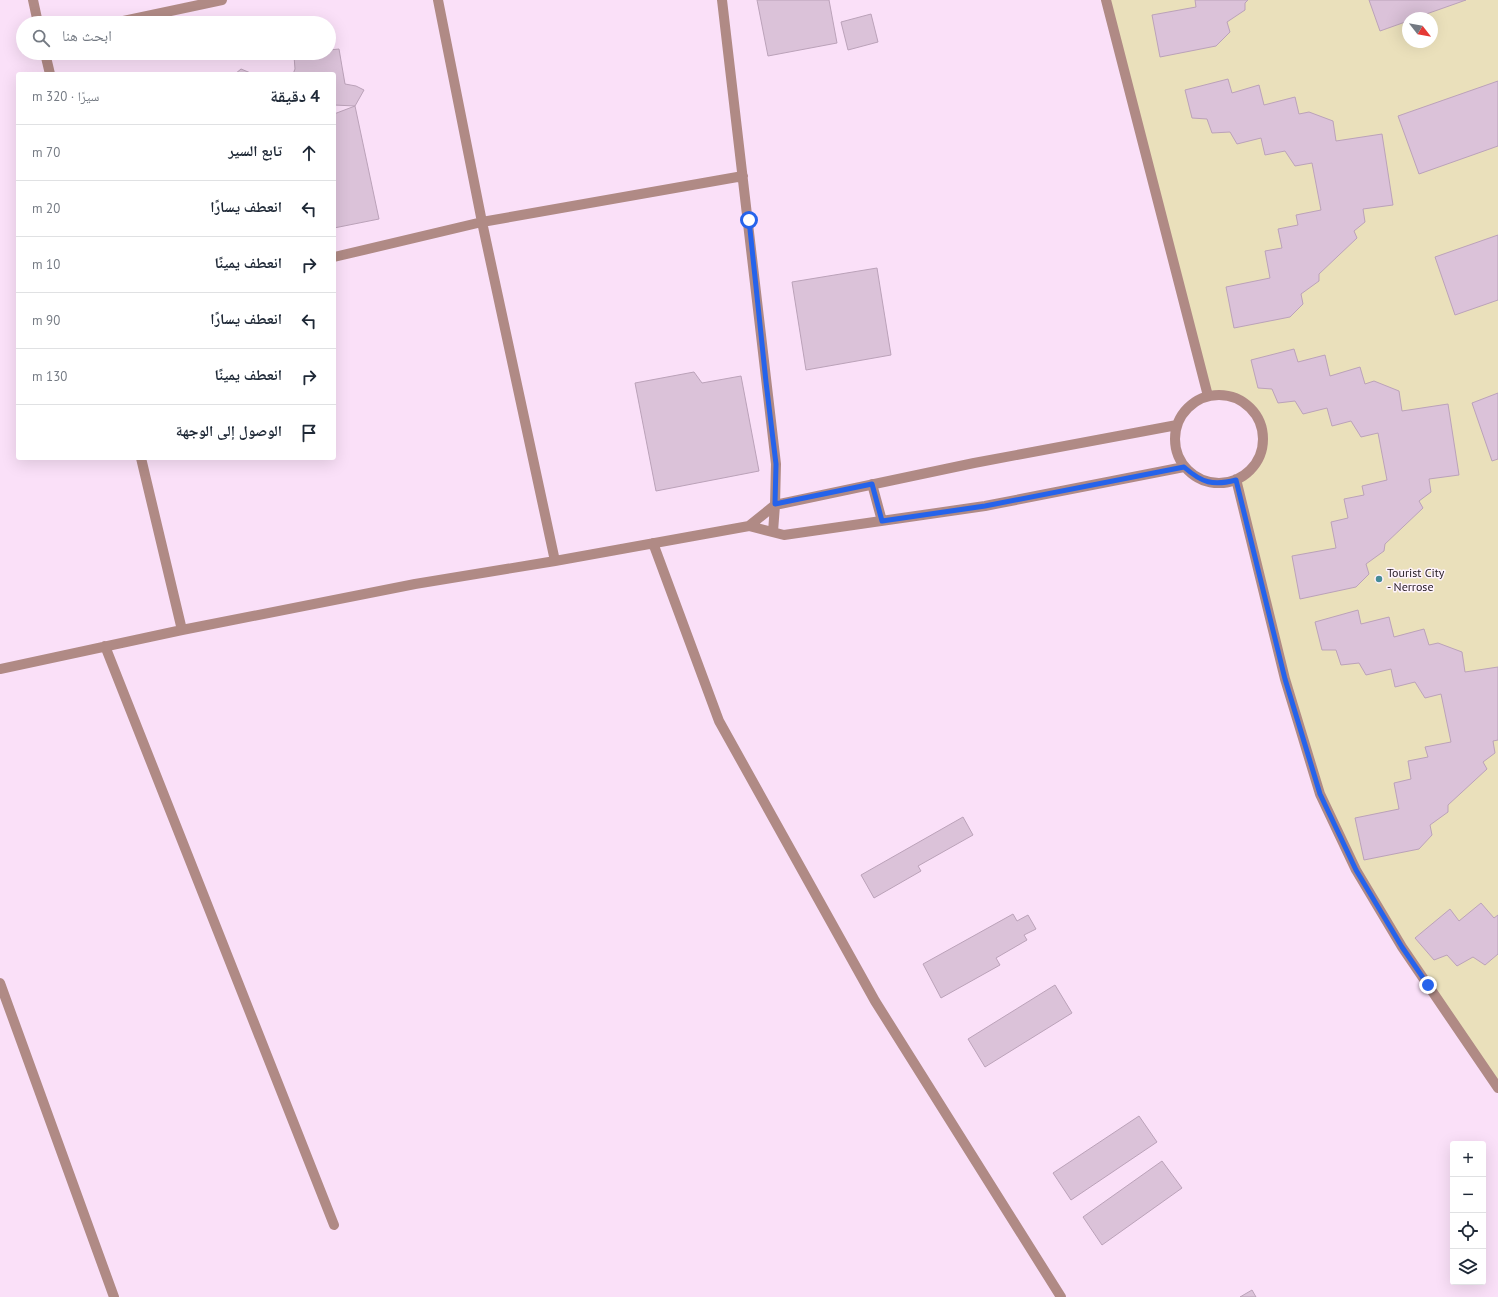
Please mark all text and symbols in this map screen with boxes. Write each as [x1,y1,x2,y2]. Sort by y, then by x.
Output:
north arrow [1402,12,1438,48]
search box [16,16,336,60]
text: ابحث هنا [62,26,112,45]
icon: search [30,27,52,49]
text: 4 دقيقة [270,85,320,107]
text: سيرًا · 320 m [32,88,99,105]
text: تابع السير [228,141,282,160]
icon: ahead [298,142,320,164]
text: 70 m [32,144,60,161]
text: انعطف يسارًا [210,197,282,216]
icon: left [298,198,320,220]
text: 20 m [32,200,60,217]
route start [740,211,758,229]
text: انعطف يمينًا [215,253,282,272]
icon: right [298,254,320,276]
text: 10 m [32,256,60,273]
text: انعطف يسارًا [210,309,282,328]
icon: left [298,310,320,332]
text: 90 m [32,312,60,329]
text: انعطف يمينًا [215,365,282,384]
icon: right [298,366,320,388]
text: 130 m [32,368,67,385]
text: الوصول إلى الوجهة [176,421,282,440]
icon: arrive [298,422,320,444]
place label: Tourist City - Nerrose [1387,565,1445,594]
marker: Tourist City - Nerrose [1374,574,1384,584]
route end [1419,976,1437,994]
map controls [1450,1141,1486,1285]
button: + [1450,1141,1486,1177]
button: − [1450,1177,1486,1213]
button: locate [1450,1213,1486,1249]
button: layers [1450,1249,1486,1285]

